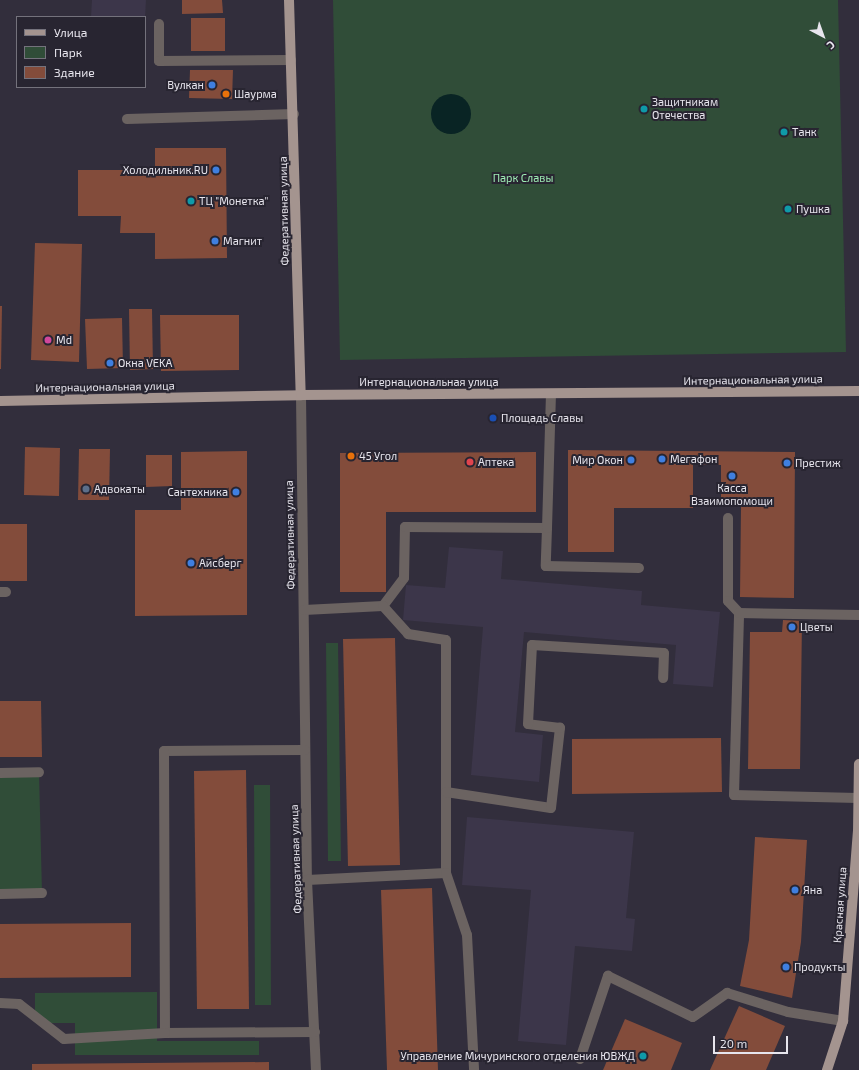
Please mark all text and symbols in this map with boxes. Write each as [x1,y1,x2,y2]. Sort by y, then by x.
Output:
legend [16,16,146,88]
north arrow [803,16,843,56]
text: Улица [54,25,87,39]
text: С [824,38,838,52]
text: Парк [54,45,82,59]
text: Здание [54,65,95,79]
place label: Вулкан [167,78,204,92]
marker: Вулкан [207,80,217,90]
place label: Шаурма [234,87,277,101]
marker: Шаурма [221,89,231,99]
place label: Защитникам Отечества [652,96,718,122]
marker: Защитникам Отечества [639,104,649,114]
place label: Танк [792,125,817,139]
marker: Танк [779,127,789,137]
street label: Федеративная улица [276,156,292,266]
place label: Холодильник.RU [123,163,208,177]
marker: Холодильник.RU [211,165,221,175]
park label: Парк Славы [493,171,553,185]
place label: ТЦ "Монетка" [199,194,268,208]
marker: ТЦ "Монетка" [186,196,196,206]
place label: Пушка [796,202,830,216]
marker: Пушка [783,204,793,214]
place label: Магнит [223,234,262,248]
marker: Магнит [210,236,220,246]
place label: Md [56,333,72,347]
marker: Md [43,335,53,345]
place label: Окна VEKA [118,356,172,370]
marker: Окна VEKA [105,358,115,368]
street label: Интернациональная улица [683,372,823,388]
street label: Интернациональная улица [359,375,499,389]
street label: Интернациональная улица [35,379,175,395]
place label: Площадь Славы [501,411,583,425]
marker: Площадь Славы [488,413,498,423]
place label: 45 Угол [359,449,397,463]
marker: 45 Угол [346,451,356,461]
place label: Мегафон [670,452,717,466]
place label: Мир Окон [572,453,623,467]
marker: Мегафон [657,454,667,464]
place label: Аптека [478,455,514,469]
marker: Мир Окон [626,455,636,465]
place label: Престиж [795,456,841,470]
marker: Аптека [465,457,475,467]
marker: Престиж [782,458,792,468]
marker: Касса Взаимопомощи [727,471,737,481]
street label: Федеративная улица [282,480,298,590]
place label: Адвокаты [94,482,145,496]
place label: Касса Взаимопомощи [691,482,773,508]
marker: Адвокаты [81,484,91,494]
place label: Сантехника [168,485,228,499]
marker: Сантехника [231,487,241,497]
place label: Айсберг [199,556,241,570]
marker: Айсберг [186,558,196,568]
place label: Цветы [800,620,833,634]
marker: Цветы [787,622,797,632]
street label: Федеративная улица [287,804,305,914]
street label: Красная улица [831,867,849,943]
place label: Яна [803,883,822,897]
marker: Яна [790,885,800,895]
place label: Продукты [794,960,845,974]
marker: Продукты [781,962,791,972]
scale bar [715,1028,790,1054]
text: 20 m [720,1036,747,1050]
place label: Управление Мичуринского отделения ЮВЖД [401,1049,635,1063]
marker: Управление Мичуринского отделения ЮВЖД [638,1051,648,1061]

